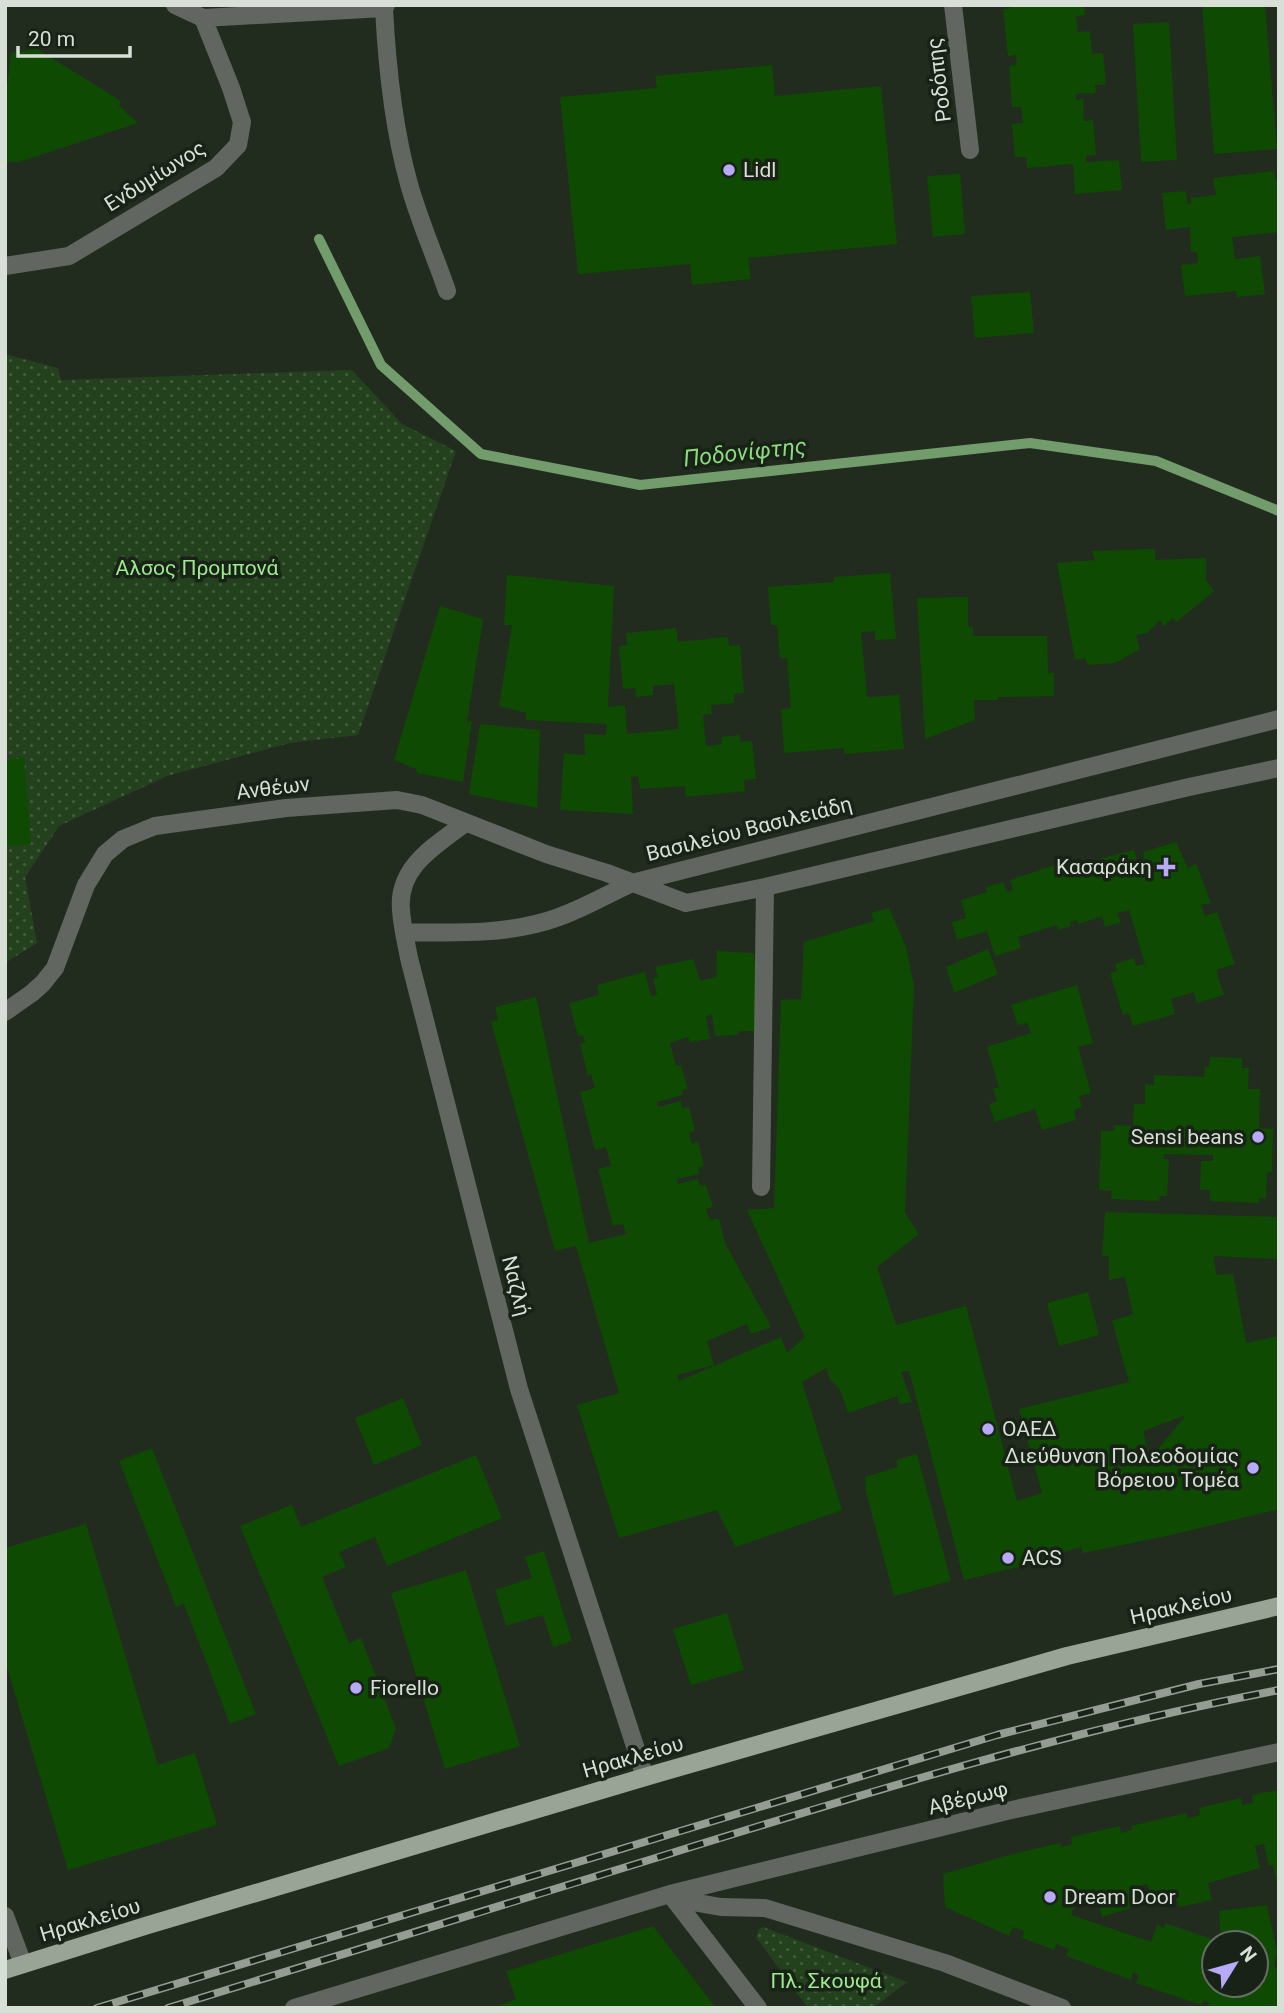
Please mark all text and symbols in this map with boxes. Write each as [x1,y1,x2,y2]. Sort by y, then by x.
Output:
scale bar [18,14,130,58]
text: 20 m [28,27,75,51]
street label: Ροδόπης [922,37,956,123]
street label: Ενδυμίωνος [100,136,210,216]
place label: Lidl [743,158,776,182]
marker: Lidl [721,162,737,178]
water label: Ποδονίφτης [682,433,808,472]
park label: Αλσος Προμπονά [116,556,279,580]
street label: Ανθέων [235,772,311,804]
street label: Βασιλείου Βασιλειάδη [644,792,854,866]
place label: Κασαράκη [1056,855,1152,879]
marker: Κασαράκη [1158,859,1174,875]
place label: Sensi beans [1131,1125,1244,1149]
marker: Sensi beans [1250,1129,1266,1145]
street label: Ναζλή [497,1253,535,1319]
place label: ΟΑΕΔ [1002,1417,1057,1441]
marker: ΟΑΕΔ [980,1421,996,1437]
place label: Διεύθυνση Πολεοδομίας Βόρειου Τομέα [1004,1444,1239,1492]
marker: Διεύθυνση Πολεοδομίας Βόρειου Τομέα [1245,1460,1261,1476]
place label: ACS [1022,1546,1062,1570]
marker: ACS [1000,1550,1016,1566]
street label: Ηρακλείου [1128,1583,1234,1629]
place label: Fiorello [370,1676,439,1700]
marker: Fiorello [348,1680,364,1696]
street label: Ηρακλείου [580,1731,686,1783]
street label: Αβέρωφ [926,1777,1010,1819]
place label: Dream Door [1064,1885,1176,1909]
marker: Dream Door [1042,1889,1058,1905]
street label: Ηρακλείου [37,1893,143,1947]
north arrow [1200,1929,1270,1999]
text: N [1235,1942,1261,1966]
park label: Πλ. Σκουφά [770,1969,882,1993]

